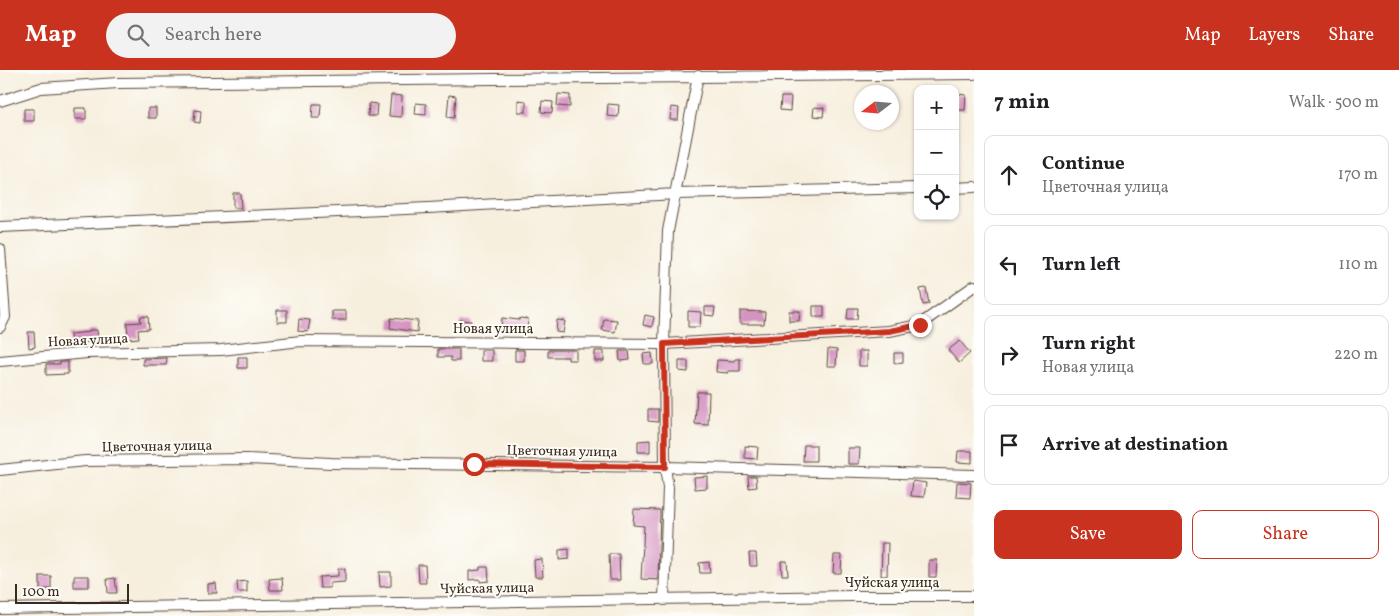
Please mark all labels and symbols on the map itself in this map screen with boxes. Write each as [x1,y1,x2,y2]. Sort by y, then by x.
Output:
north arrow [854,85,899,130]
route end [909,314,932,337]
street label: Новая улица [453,320,533,339]
street label: Новая улица [47,329,129,353]
street label: Цветочная улица [101,437,213,457]
street label: Цветочная улица [506,442,618,462]
route start [463,453,486,476]
street label: Чуйская улица [845,574,939,593]
street label: Чуйская улица [439,579,535,599]
scale bar [15,581,129,604]

